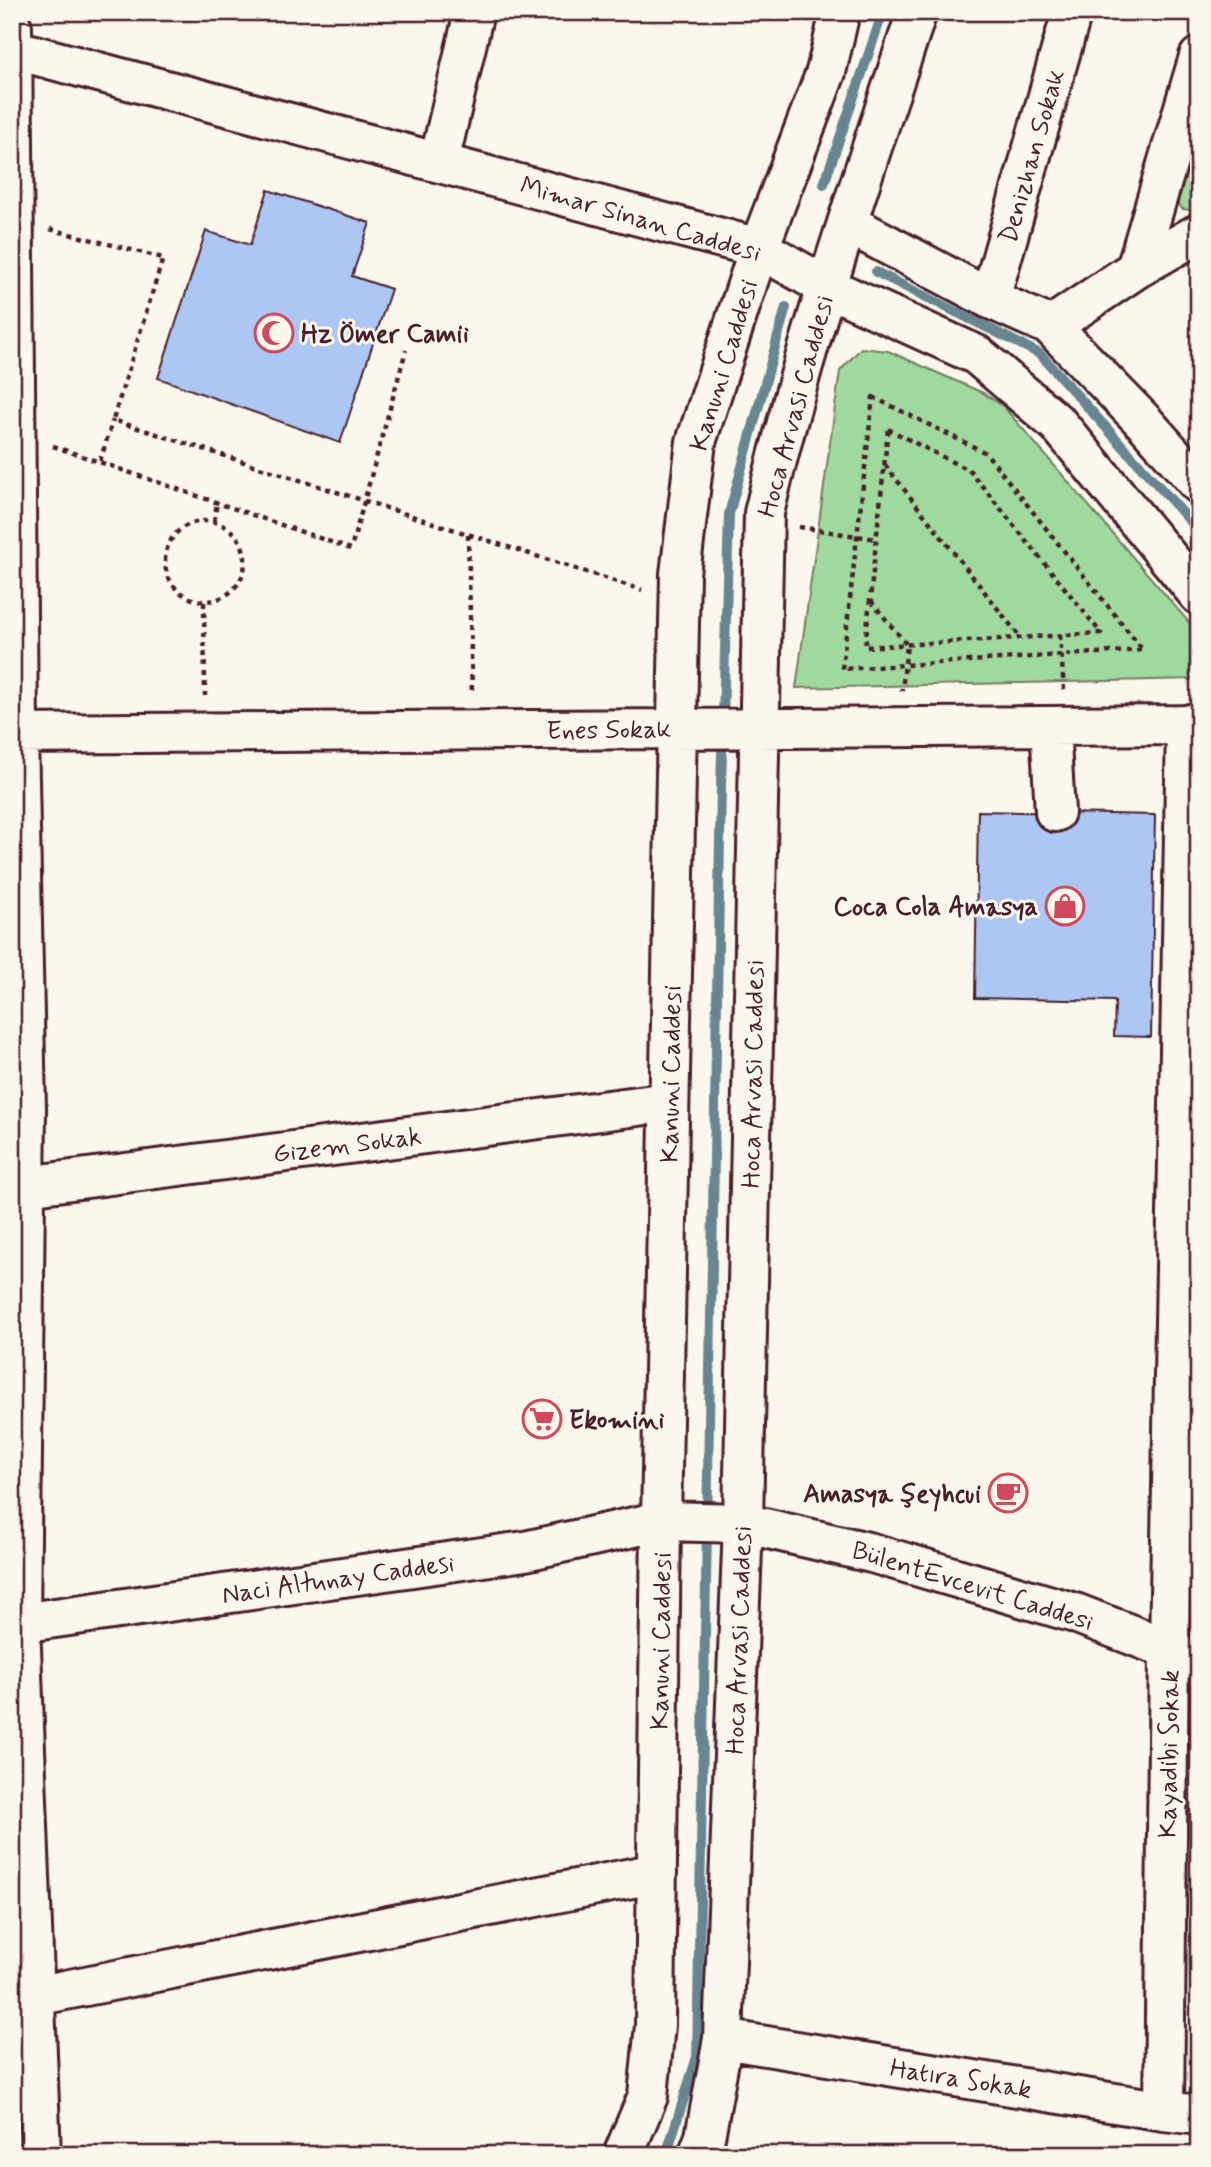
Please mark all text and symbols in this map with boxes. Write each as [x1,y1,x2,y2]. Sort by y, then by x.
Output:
street label: Denizhan Sokak [992,65,1074,248]
street label: Mimar Sinan Caddesi [516,169,765,271]
street label: Kanuni Caddesi [683,276,767,456]
street label: Hoca Arvasi Caddesi [751,292,843,521]
mosque icon: Hz Ömer Camii [253,312,295,354]
place label: Hz Ömer Camii [301,318,469,352]
street label: Enes Sokak [546,713,672,749]
shop icon: Coca Cola Amasya [1044,885,1086,927]
place label: Coca Cola Amasya [833,891,1038,925]
street label: Hoca Arvasi Caddesi [735,959,773,1189]
street label: Kanuni Caddesi [653,985,691,1163]
street label: Gizem Sokak [271,1120,424,1172]
supermarket icon: Ekomini [521,1398,563,1440]
place label: Ekomini [569,1404,664,1438]
cafe icon: Amasya şeyhcui [987,1472,1029,1514]
place label: Amasya şeyhcui [803,1478,981,1512]
street label: Hoca Arvasi Caddesi [719,1525,761,1755]
street label: BülentEvcevit Caddesi [847,1534,1097,1640]
street label: Naci Altunay Caddesi [220,1547,457,1613]
street label: Kanuni Caddesi [643,1552,681,1730]
street label: Kayadibi Sokak [1152,1670,1188,1838]
street label: Hatıra Sokak [887,2052,1034,2108]

